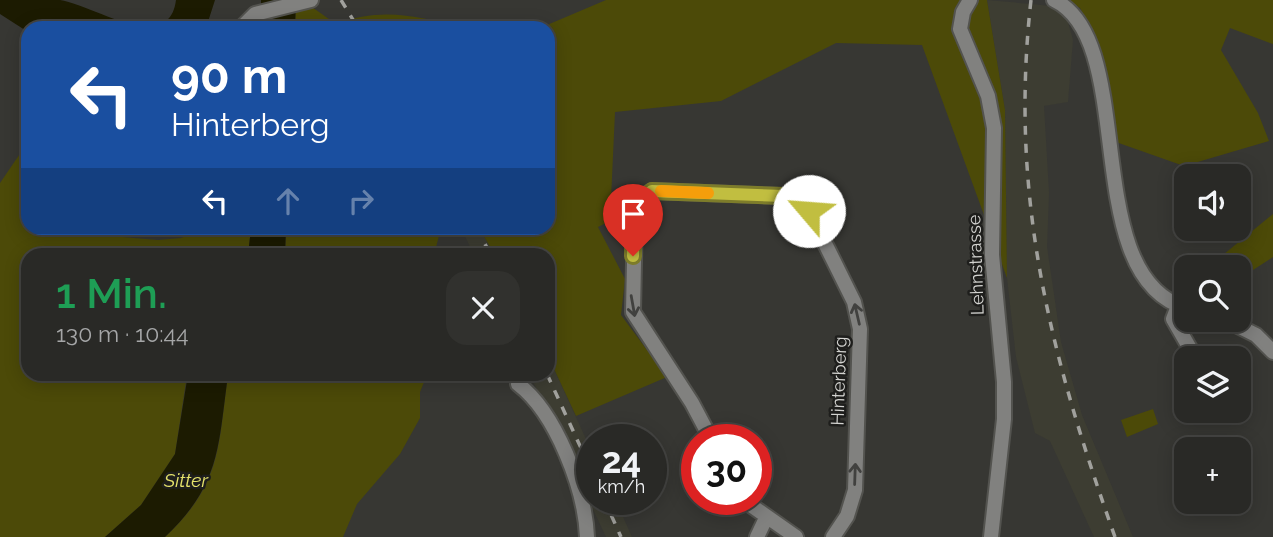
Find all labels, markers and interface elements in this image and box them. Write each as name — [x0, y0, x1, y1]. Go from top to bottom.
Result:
text: 90 m — [171, 47, 287, 104]
icon: left — [56, 49, 147, 140]
text: Hinterberg — [171, 106, 330, 143]
map controls — [1174, 164, 1251, 514]
button: sound — [1174, 164, 1251, 241]
position arrow — [772, 174, 846, 248]
icon: left — [196, 182, 234, 220]
icon: ahead — [269, 182, 307, 220]
icon: right — [342, 182, 380, 220]
pin — [603, 184, 663, 256]
icon: arrive — [614, 195, 652, 233]
street label: Lehnstrasse — [963, 214, 988, 316]
button: search — [1174, 255, 1251, 332]
text: 1 Min. — [56, 269, 167, 318]
button: close — [446, 271, 520, 345]
one-way arrow — [627, 294, 641, 317]
one-way arrow — [850, 303, 863, 326]
text: 130 m · 10:44 — [56, 320, 189, 347]
street label: Hinterberg — [826, 336, 851, 426]
button: layers — [1174, 346, 1251, 423]
speed limit sign: 30 — [681, 424, 772, 515]
button: + — [1174, 437, 1251, 514]
text: 24 — [602, 440, 641, 481]
one-way arrow — [849, 463, 862, 486]
water label: Sitter — [163, 469, 209, 491]
text: km/h — [598, 476, 645, 497]

